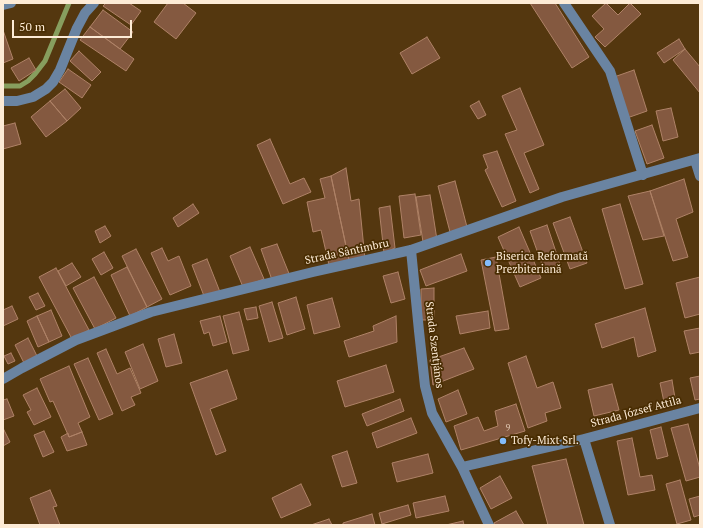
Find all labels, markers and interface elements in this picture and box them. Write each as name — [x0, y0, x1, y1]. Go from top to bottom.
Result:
scale bar — [14, 12, 134, 38]
text: 50 m — [19, 19, 45, 34]
street label: Strada Sântimbru — [304, 237, 390, 267]
place label: Biserica Reformată Prezbiteriană — [496, 250, 588, 276]
marker: Biserica Reformată Prezbiteriană — [483, 258, 493, 268]
street label: Strada Szentjános — [422, 301, 446, 389]
street label: Strada József Attila — [589, 394, 683, 430]
house number: 9 — [506, 423, 510, 433]
place label: Tofy-Mixt Srl. — [511, 434, 579, 448]
marker: Tofy-Mixt Srl. — [498, 436, 508, 446]

